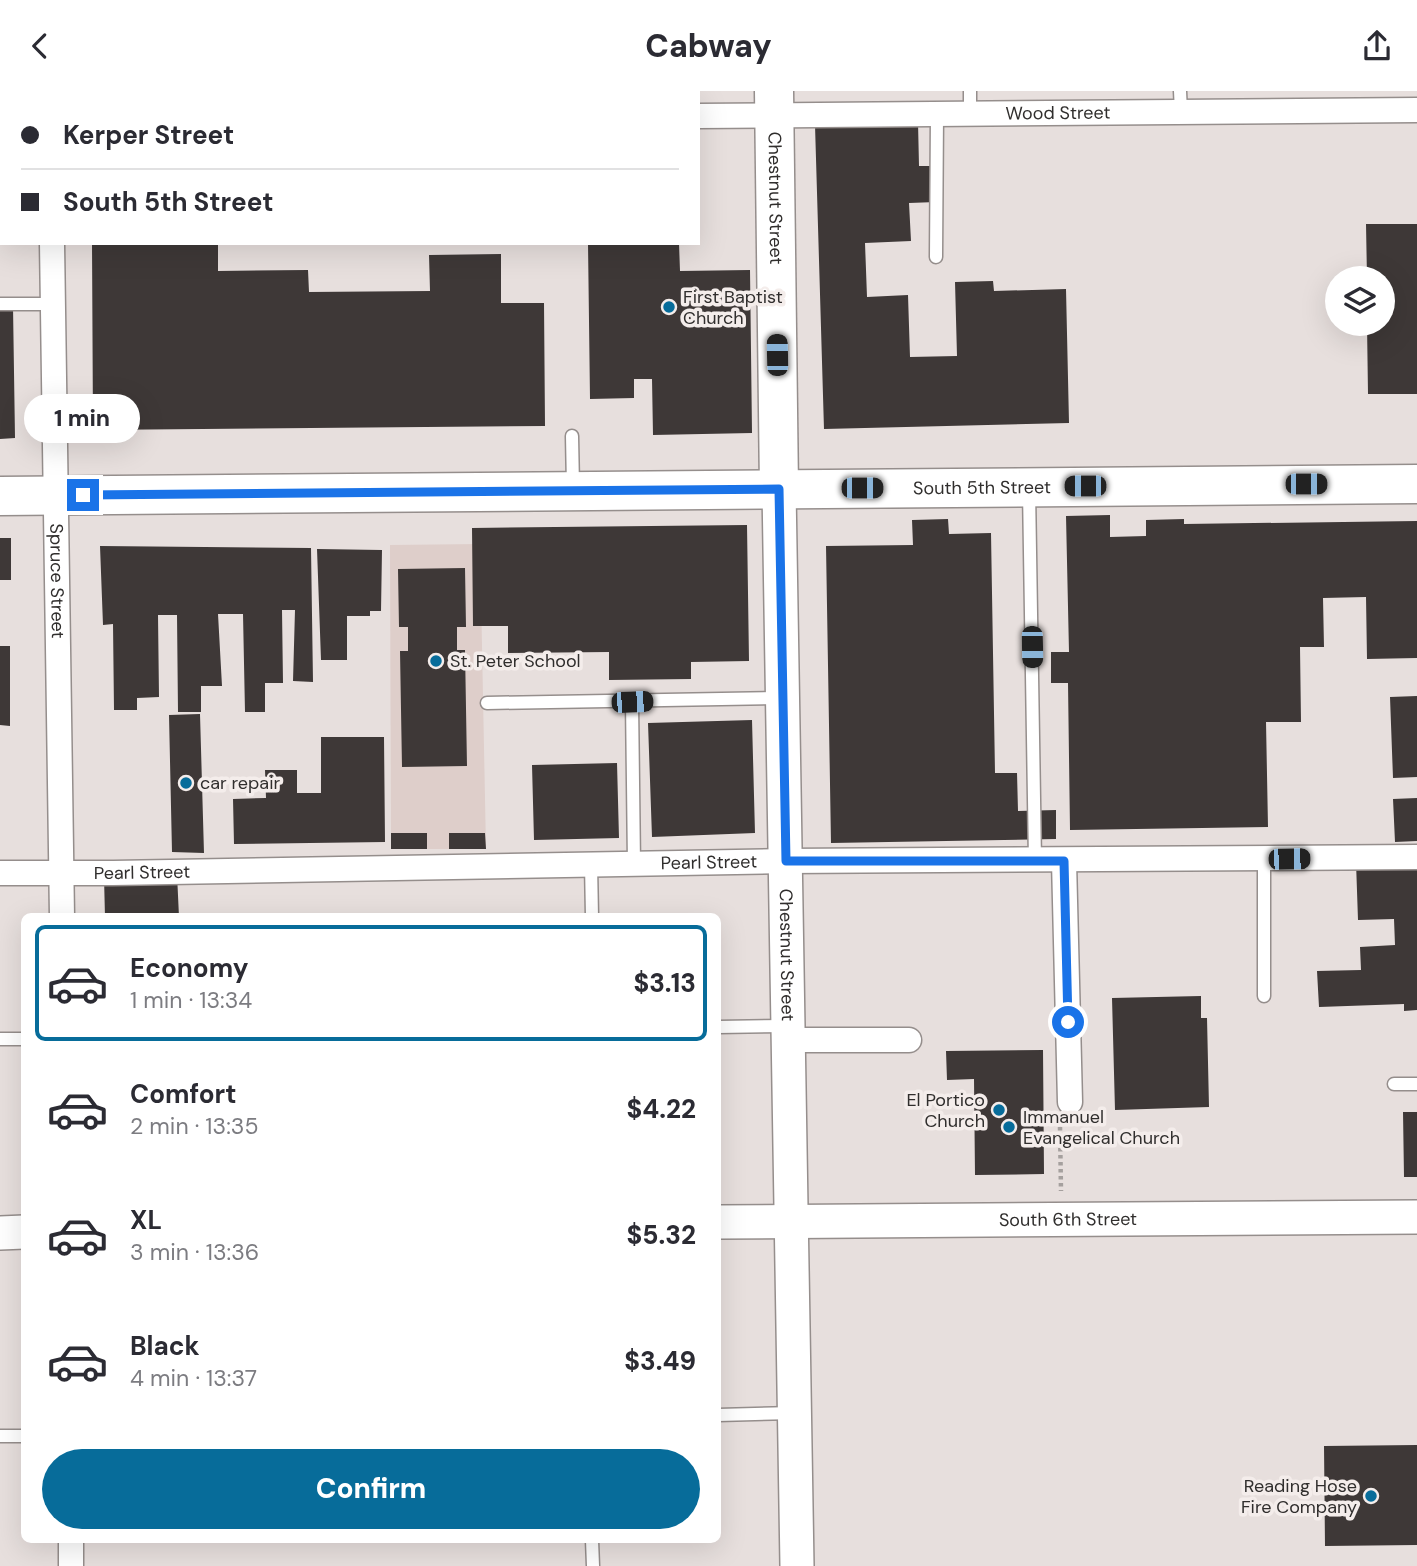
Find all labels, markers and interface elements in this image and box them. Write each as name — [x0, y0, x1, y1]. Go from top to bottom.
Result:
text: Cabway — [645, 25, 772, 67]
icon: back — [21, 27, 59, 65]
icon: share — [1358, 27, 1396, 65]
street label: Wood Street — [1005, 101, 1111, 125]
text: Kerper Street — [63, 118, 234, 152]
street label: Chestnut Street — [763, 131, 788, 265]
text: South 5th Street — [63, 185, 273, 219]
map controls — [1325, 266, 1395, 336]
button: layers — [1325, 266, 1395, 336]
place label: First Baptist Church — [683, 285, 783, 330]
marker: First Baptist Church — [661, 299, 677, 315]
car — [767, 334, 788, 376]
callout: 1 min — [25, 393, 141, 443]
text: 1 min — [54, 403, 110, 433]
car — [1286, 474, 1328, 495]
street label: South 5th Street — [913, 475, 1051, 500]
car — [1065, 476, 1107, 497]
car — [842, 478, 884, 499]
route end — [67, 479, 99, 511]
street label: Spruce Street — [44, 523, 70, 639]
car — [1022, 626, 1043, 668]
place label: St. Peter School — [450, 649, 581, 673]
marker: St. Peter School — [428, 653, 444, 669]
car — [611, 691, 654, 713]
place label: car repair — [200, 771, 280, 795]
marker: car repair — [178, 775, 194, 791]
car — [1268, 848, 1311, 870]
street label: Pearl Street — [660, 850, 757, 875]
street label: Pearl Street — [94, 860, 190, 885]
street label: Chestnut Street — [774, 888, 800, 1022]
text: Economy — [130, 951, 248, 985]
icon: car — [46, 952, 109, 1015]
text: $3.13 — [633, 966, 696, 1000]
text: 1 min · 13:34 — [130, 985, 252, 1015]
route start — [1052, 1006, 1084, 1038]
text: Comfort — [130, 1077, 236, 1111]
icon: car — [46, 1078, 109, 1141]
place label: El Portico Church — [906, 1088, 985, 1133]
text: $4.22 — [626, 1092, 696, 1126]
marker: El Portico Church — [991, 1102, 1007, 1118]
place label: Immanuel Evangelical Church — [1023, 1105, 1180, 1150]
text: 2 min · 13:35 — [130, 1111, 258, 1141]
marker: Immanuel Evangelical Church — [1001, 1119, 1017, 1135]
text: XL — [130, 1203, 162, 1237]
icon: car — [46, 1204, 109, 1267]
street label: South 6th Street — [999, 1207, 1137, 1232]
text: $5.32 — [627, 1218, 696, 1252]
text: 3 min · 13:36 — [130, 1237, 259, 1267]
text: Black — [130, 1329, 200, 1363]
icon: car — [46, 1330, 109, 1393]
text: $3.49 — [624, 1344, 696, 1378]
text: 4 min · 13:37 — [130, 1363, 257, 1393]
button: Confirm — [42, 1449, 700, 1529]
place label: Reading Hose Fire Company — [1241, 1474, 1357, 1519]
marker: Reading Hose Fire Company — [1363, 1488, 1379, 1504]

